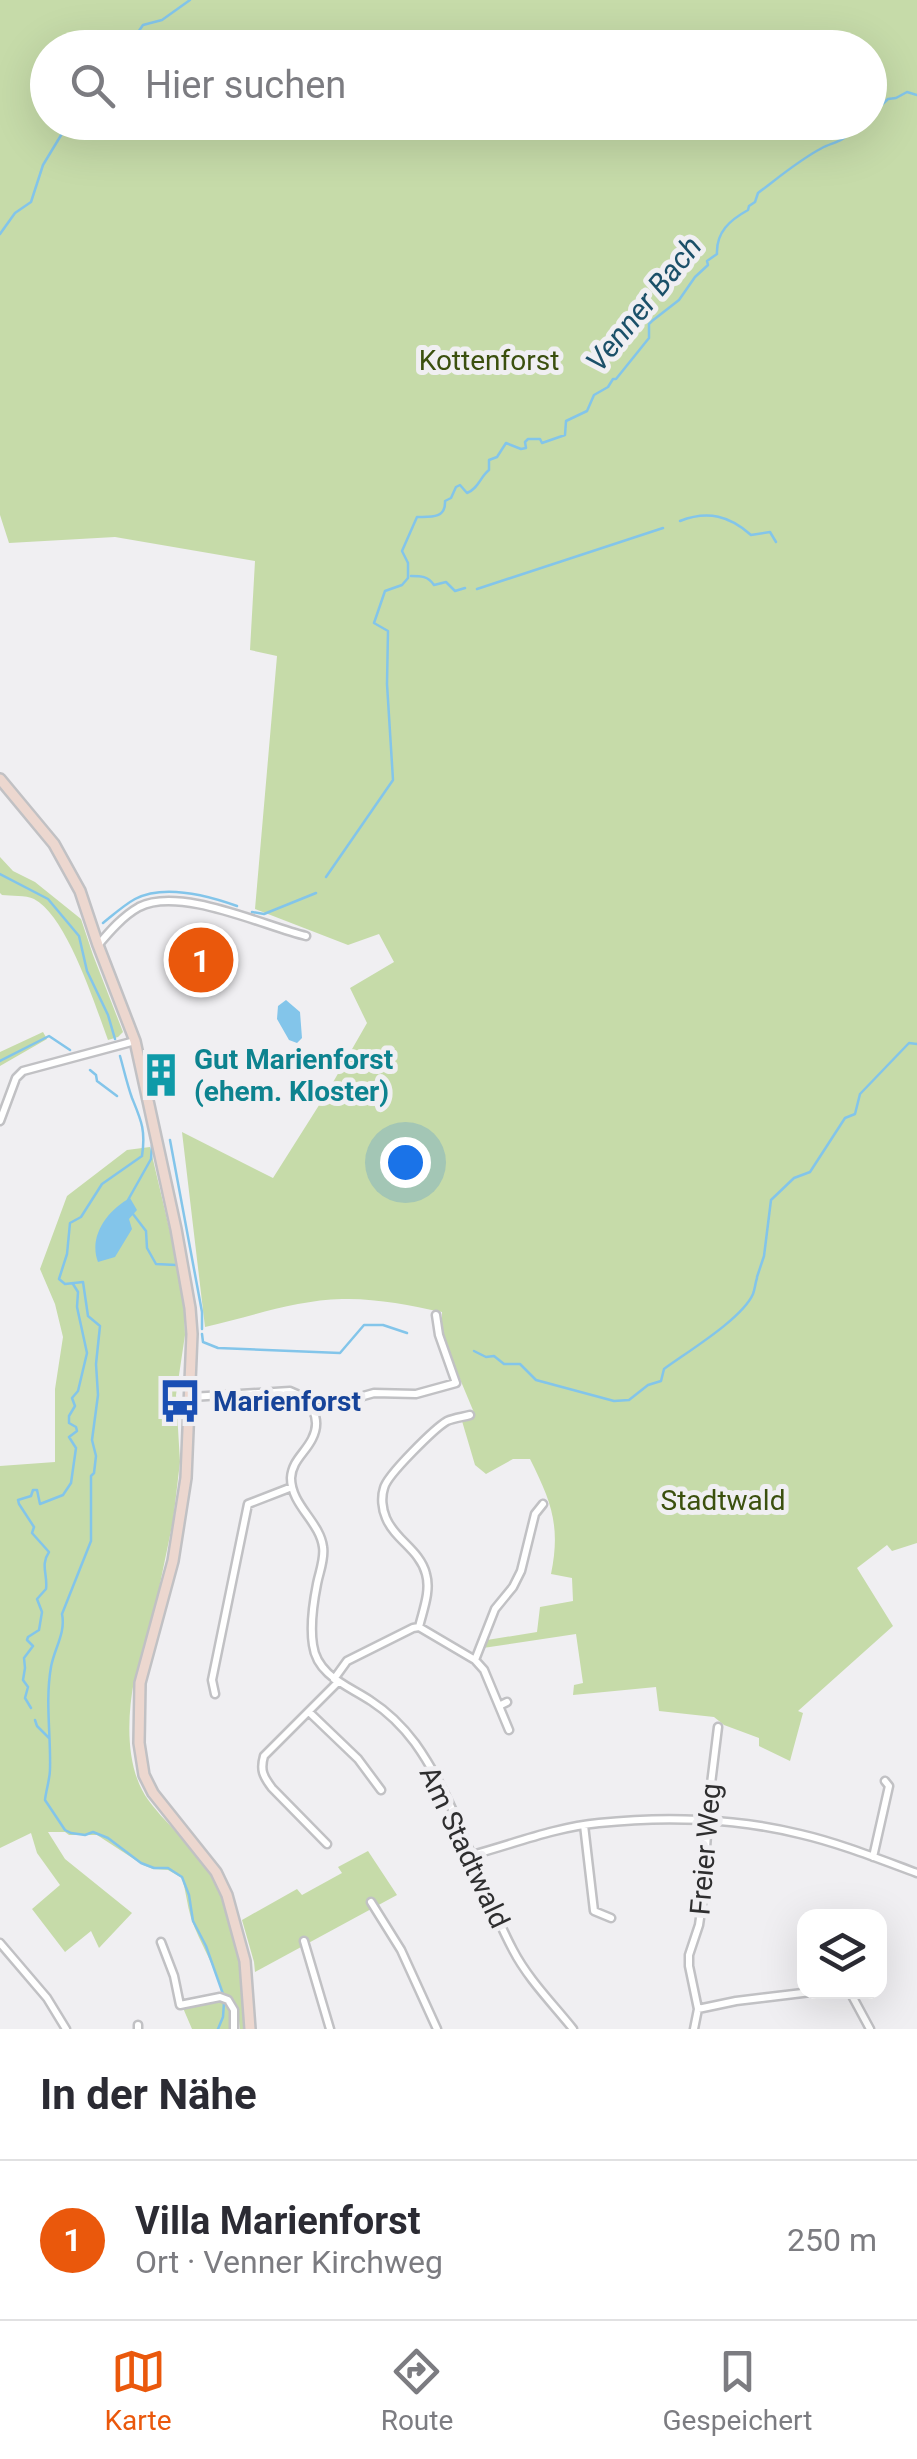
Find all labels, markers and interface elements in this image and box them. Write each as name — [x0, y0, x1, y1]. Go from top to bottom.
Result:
search box — [30, 30, 887, 140]
icon: search — [65, 58, 120, 113]
text: Hier suchen — [145, 63, 346, 107]
water label: Venner Bach — [579, 229, 709, 378]
park label: Kottenforst — [419, 344, 559, 377]
pin: 1 — [168, 922, 234, 998]
place label: Gut Marienforst (ehem. Kloster) — [194, 1043, 393, 1108]
building icon: Gut Marienforst (ehem. Kloster) — [137, 1051, 185, 1099]
your location — [380, 1137, 431, 1188]
bus stop icon: Marienforst — [156, 1377, 204, 1425]
place label: Marienforst — [213, 1385, 361, 1418]
park label: Stadtwald — [661, 1484, 785, 1517]
street label: Am Stadtwald — [413, 1761, 516, 1933]
street label: Freier Weg — [683, 1782, 728, 1916]
map controls — [797, 1909, 887, 1999]
button: layers — [797, 1909, 887, 1999]
text: In der Nähe — [40, 2070, 257, 2119]
text: Villa Marienforst — [135, 2199, 421, 2243]
text: 1 — [63, 2221, 82, 2259]
text: 250 m — [787, 2221, 877, 2259]
text: Ort · Venner Kirchweg — [135, 2243, 443, 2281]
tab: Karte — [105, 2344, 172, 2437]
tab: Route — [381, 2344, 453, 2437]
tab: Gespeichert — [662, 2344, 812, 2437]

